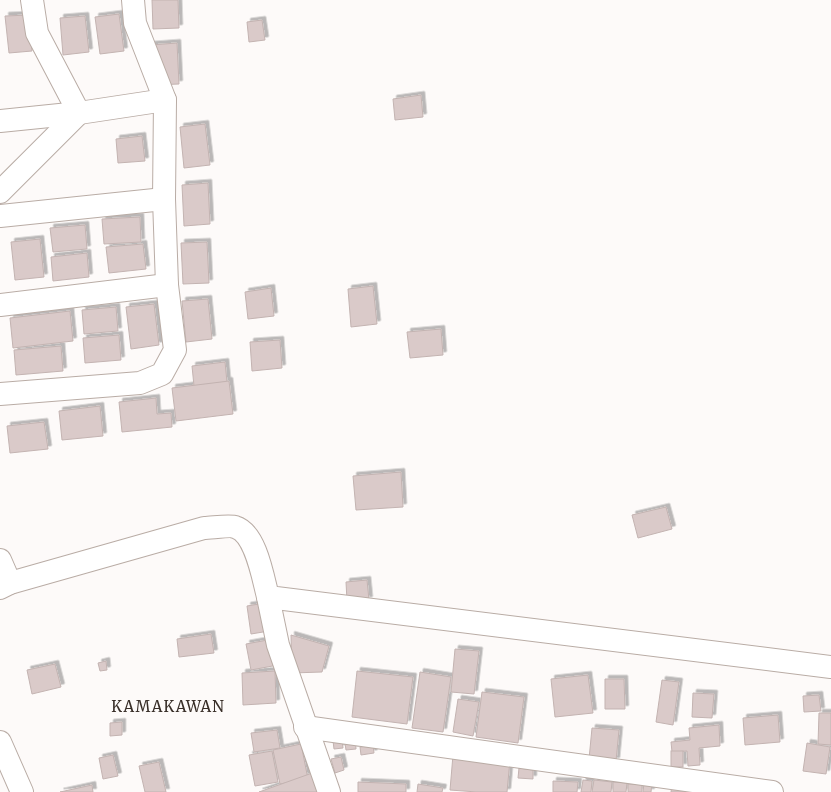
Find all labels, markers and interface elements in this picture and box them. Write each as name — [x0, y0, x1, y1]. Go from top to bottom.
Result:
district label: KAMAKAWAN — [111, 697, 225, 716]

